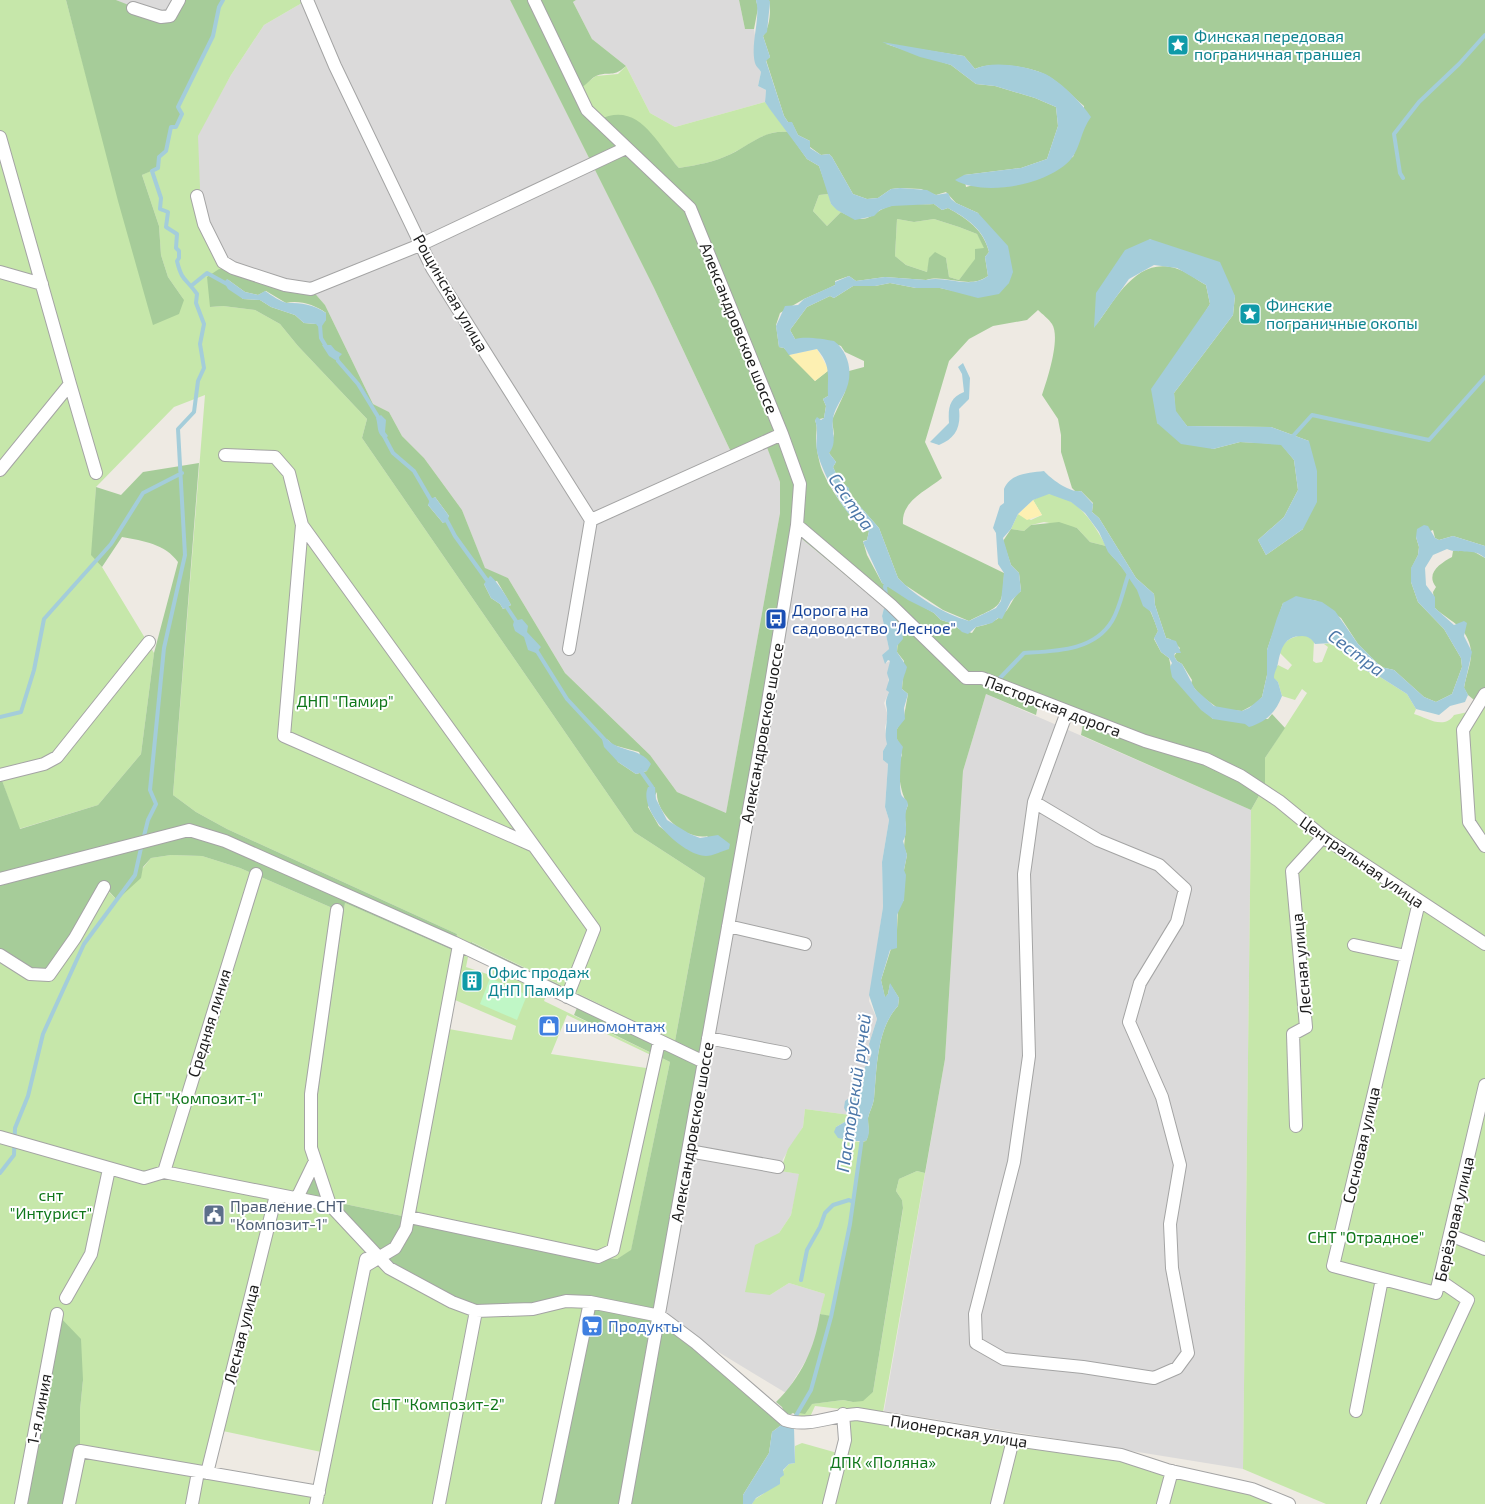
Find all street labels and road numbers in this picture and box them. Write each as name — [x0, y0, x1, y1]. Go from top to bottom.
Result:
street label: Рощинская улица — [409, 231, 493, 355]
street label: Александровское шоссе — [696, 240, 782, 416]
street label: Александровское шоссе — [736, 641, 787, 825]
street label: Пасторская дорога — [982, 671, 1124, 740]
street label: Центральная улица — [1296, 812, 1428, 912]
street label: Лесная улица — [1287, 912, 1315, 1016]
street label: Средняя линия — [183, 966, 234, 1079]
street label: Александровское шоссе — [666, 1040, 717, 1224]
street label: Сосновая улица — [1338, 1085, 1384, 1205]
street label: Берёзовая улица — [1430, 1154, 1478, 1284]
street label: Лесная улица — [219, 1282, 263, 1386]
street label: 1-я линия — [22, 1372, 55, 1446]
street label: Пионерская улица — [889, 1410, 1029, 1452]

